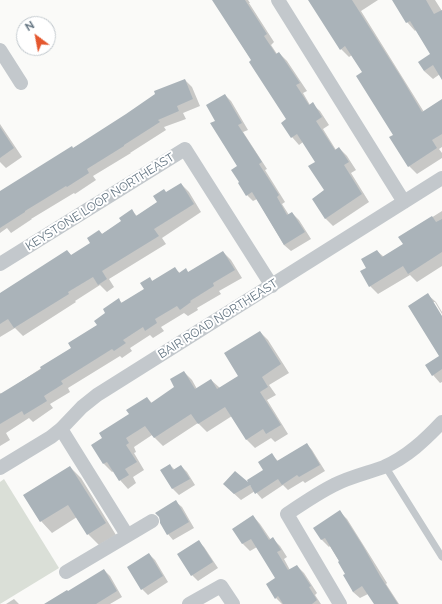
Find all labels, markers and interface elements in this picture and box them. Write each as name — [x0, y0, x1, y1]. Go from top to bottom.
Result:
north arrow — [16, 16, 56, 56]
text: N — [23, 19, 37, 34]
street label: KEYSTONE LOOP NORTHEAST — [23, 150, 177, 254]
street label: BAIR ROAD NORTHEAST — [156, 276, 280, 362]

